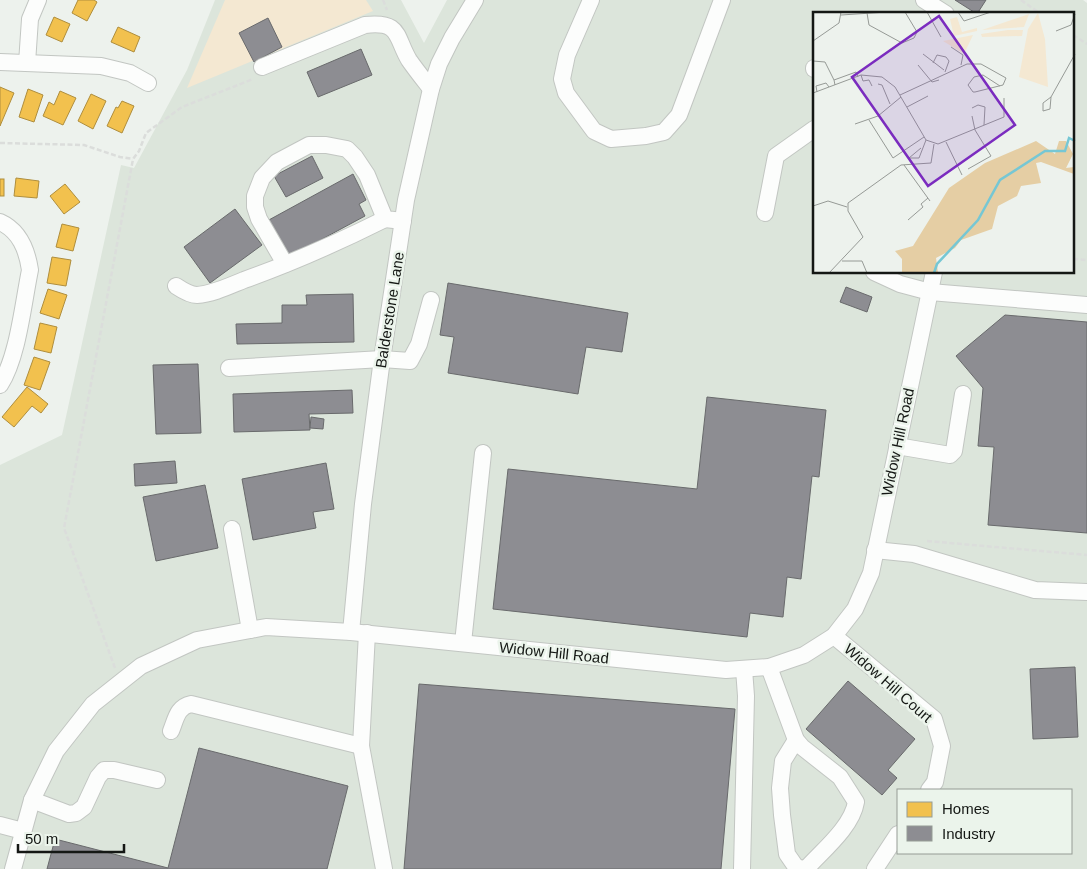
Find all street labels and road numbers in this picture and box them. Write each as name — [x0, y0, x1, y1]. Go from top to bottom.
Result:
street label: Balderstone Lane — [372, 251, 407, 369]
street label: Widow Hill Road — [878, 386, 917, 497]
street label: Widow Hill Road — [498, 638, 610, 667]
street label: Widow Hill Court — [841, 640, 936, 726]

